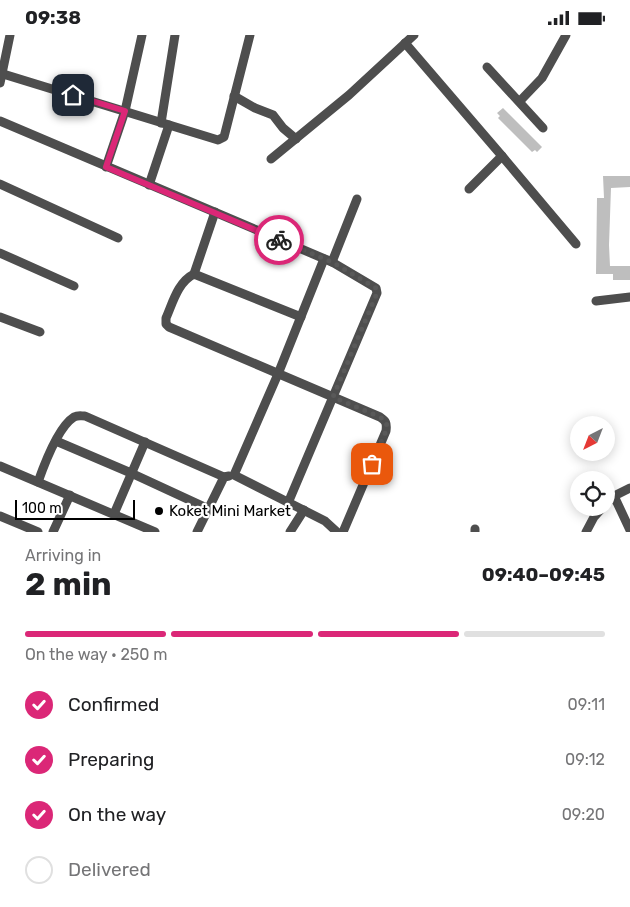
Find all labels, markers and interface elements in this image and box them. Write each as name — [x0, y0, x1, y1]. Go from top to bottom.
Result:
text: 09:38 — [25, 6, 81, 29]
pin — [52, 74, 94, 116]
icon: home — [59, 81, 87, 109]
courier — [254, 215, 304, 265]
icon: bike — [265, 226, 293, 254]
north arrow — [570, 416, 615, 461]
map controls — [570, 416, 615, 516]
pin — [351, 443, 393, 485]
icon: bag — [358, 450, 386, 478]
button: locate — [570, 471, 615, 516]
scale bar — [15, 497, 135, 520]
text: 100 m — [22, 500, 62, 517]
place label: Koket Mini Market — [169, 502, 291, 520]
marker: Koket Mini Market — [153, 505, 165, 517]
text: Arriving in — [25, 546, 101, 565]
text: 09:40–09:45 — [482, 563, 605, 586]
text: 2 min — [25, 565, 112, 603]
text: On the way · 250 m — [25, 645, 168, 664]
icon: check — [25, 691, 53, 719]
text: Confirmed — [68, 693, 159, 716]
text: 09:11 — [568, 695, 605, 714]
icon: check — [25, 746, 53, 774]
text: Preparing — [68, 748, 154, 771]
text: 09:12 — [565, 750, 605, 769]
icon: check — [25, 801, 53, 829]
text: On the way — [68, 803, 166, 826]
text: 09:20 — [562, 805, 605, 824]
text: Delivered — [68, 858, 151, 881]

